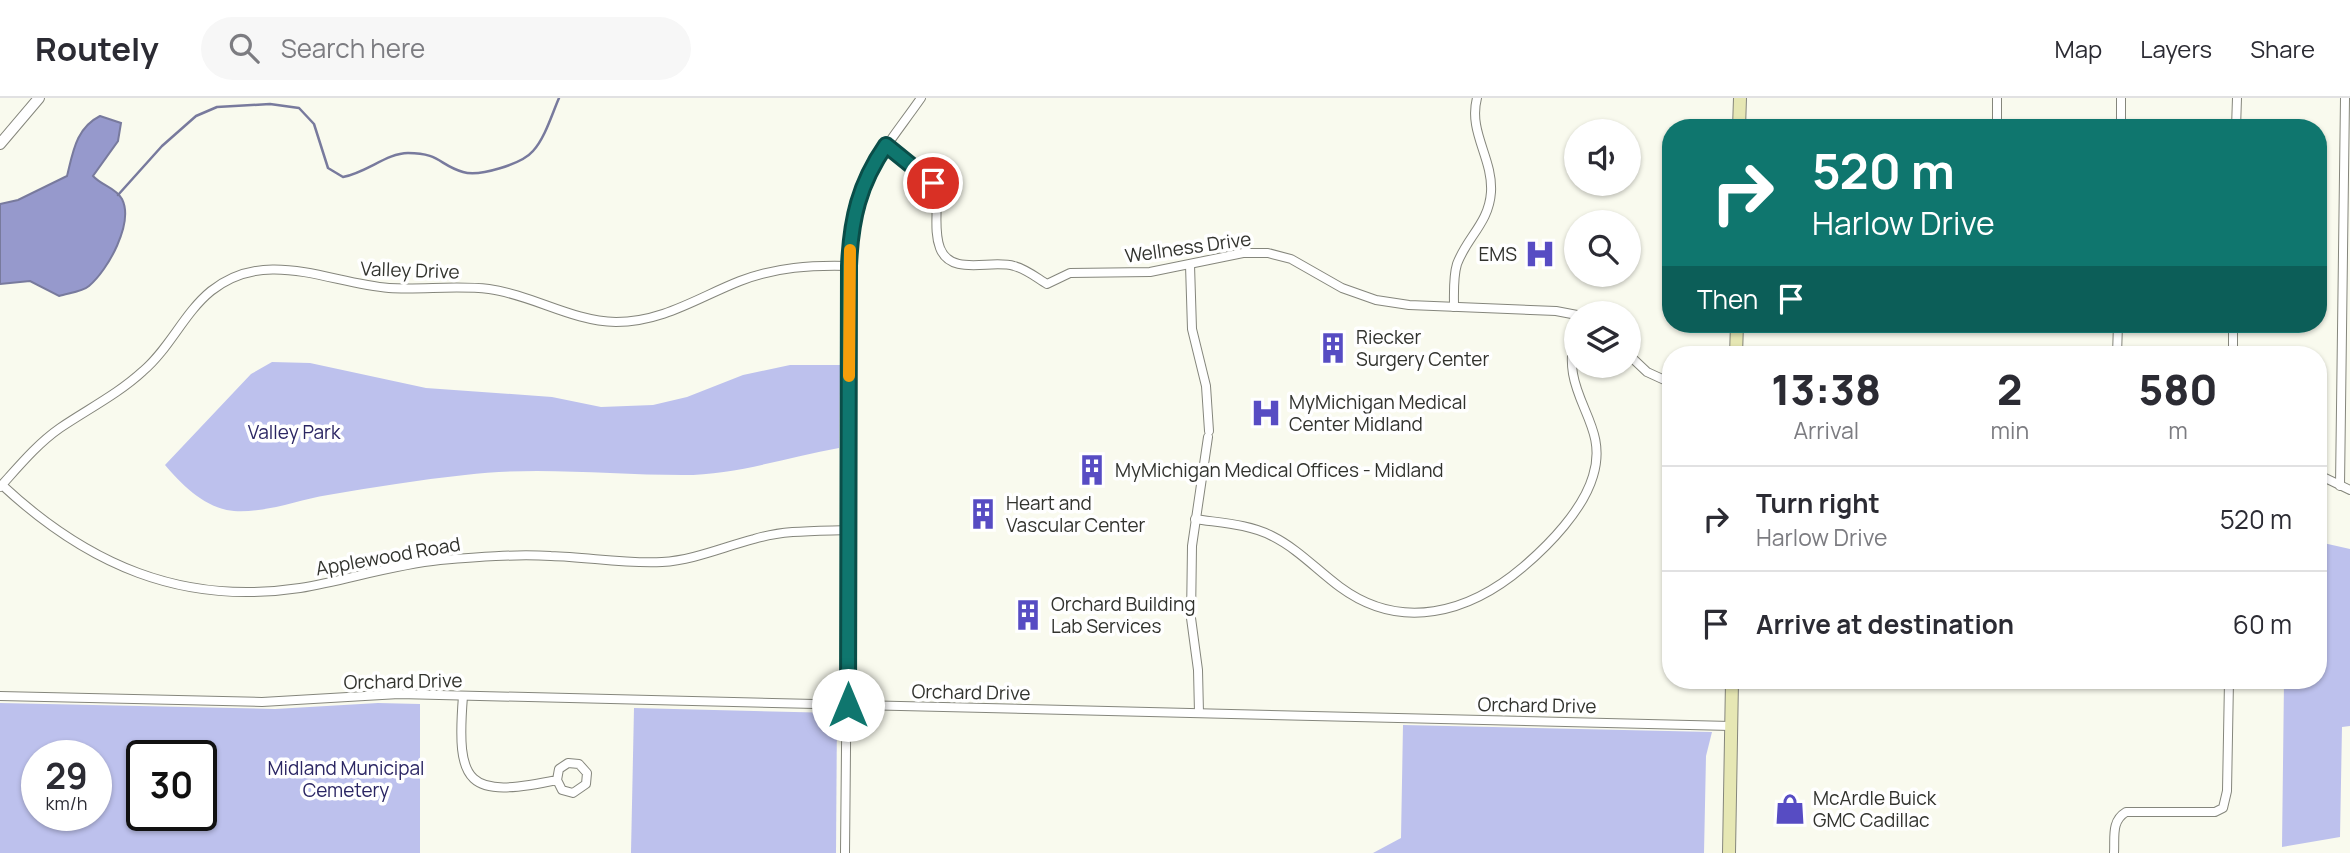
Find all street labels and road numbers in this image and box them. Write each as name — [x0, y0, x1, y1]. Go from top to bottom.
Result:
street label: Wellness Drive — [1123, 225, 1253, 269]
street label: Valley Drive — [360, 255, 460, 285]
street label: Applewood Road — [314, 530, 462, 582]
street label: Orchard Drive — [343, 667, 463, 695]
street label: Orchard Drive — [911, 678, 1031, 706]
street label: Orchard Drive — [1477, 691, 1597, 719]

